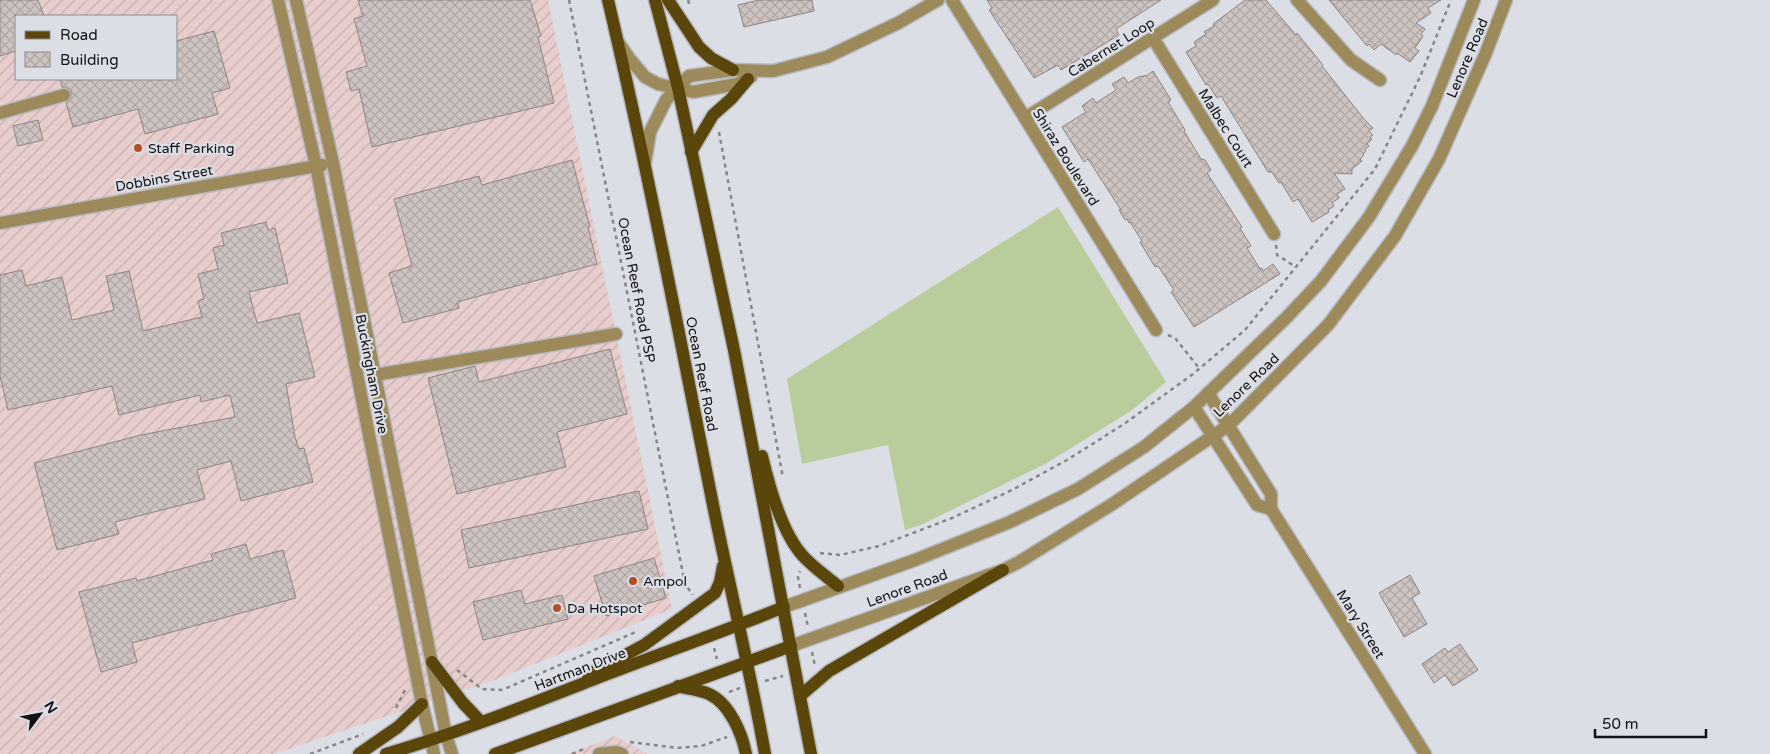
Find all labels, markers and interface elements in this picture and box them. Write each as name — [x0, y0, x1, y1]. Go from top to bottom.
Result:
street label: Cabernet Loop — [1065, 14, 1158, 81]
legend — [15, 15, 178, 80]
street label: Lenore Road — [1443, 16, 1492, 101]
text: Road — [60, 26, 98, 44]
text: Building — [60, 51, 119, 69]
street label: Malbec Court — [1195, 86, 1257, 171]
street label: Shiraz Boulevard — [1029, 105, 1102, 209]
place label: Staff Parking — [148, 140, 235, 157]
marker: Staff Parking — [132, 142, 144, 154]
street label: Dobbins Street — [114, 161, 215, 195]
street label: Ocean Reef Road PSP — [614, 216, 659, 364]
street label: Buckingham Drive — [352, 313, 391, 435]
street label: Ocean Reef Road — [682, 315, 721, 433]
street label: Lenore Road — [1210, 350, 1283, 421]
street label: Lenore Road — [864, 566, 950, 611]
place label: Ampol — [643, 573, 687, 590]
marker: Ampol — [627, 575, 639, 587]
street label: Mary Street — [1333, 587, 1389, 662]
place label: Da Hotspot — [567, 600, 643, 617]
marker: Da Hotspot — [551, 602, 563, 614]
street label: Hartman Drive — [532, 644, 628, 695]
north arrow — [15, 689, 65, 739]
text: N — [40, 698, 61, 717]
scale bar — [1595, 706, 1706, 738]
text: 50 m — [1602, 715, 1639, 733]

